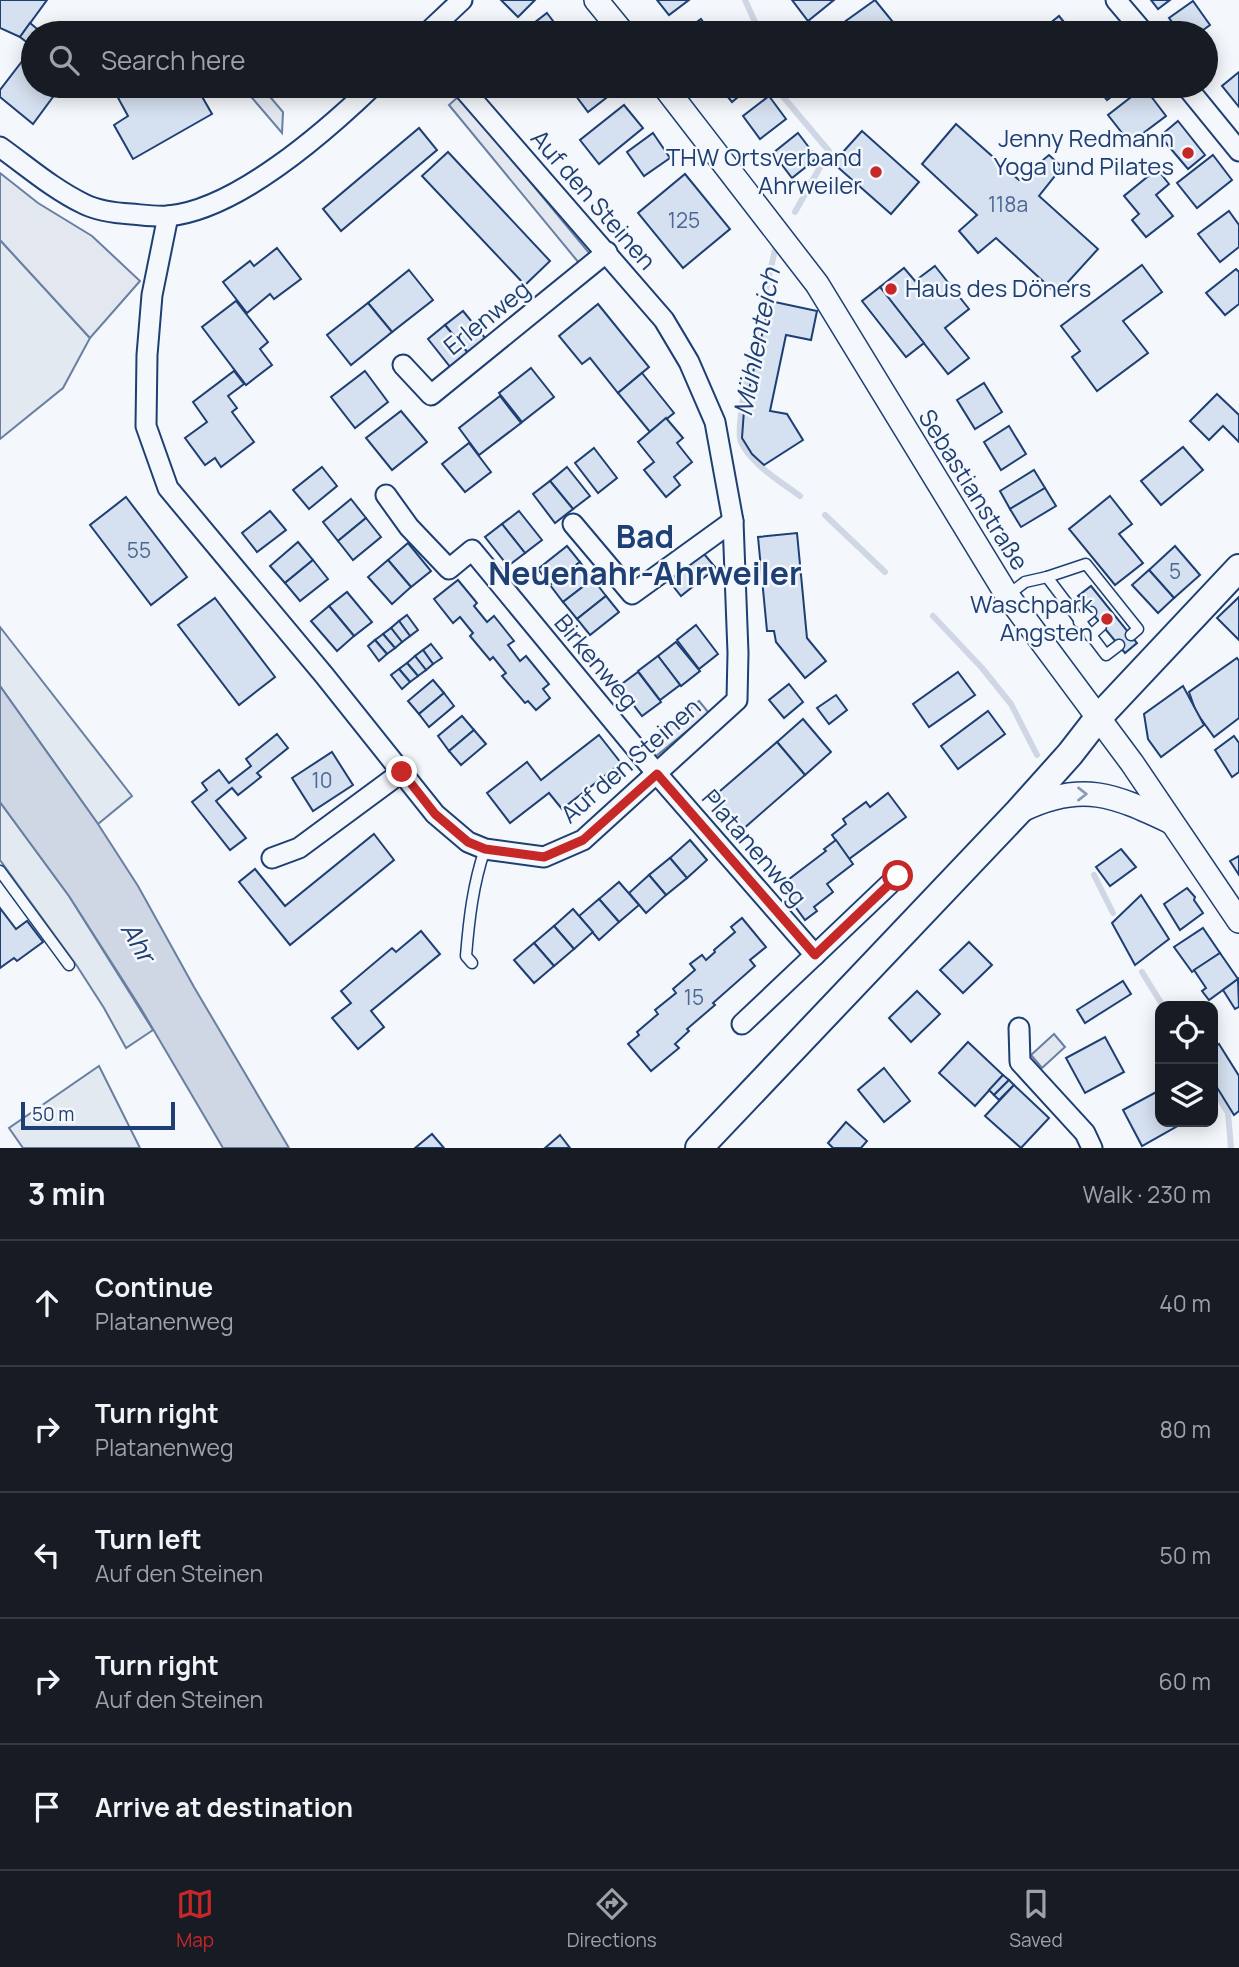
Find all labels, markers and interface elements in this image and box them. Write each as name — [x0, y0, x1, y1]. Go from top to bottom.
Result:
search box — [21, 21, 1218, 98]
icon: search — [45, 41, 83, 79]
text: Search here — [101, 42, 246, 78]
place label: Jenny Redmann Yoga und Pilates — [994, 121, 1174, 182]
street label: Auf den Steinen — [524, 122, 664, 276]
place label: THW Ortsverband Ahrweiler — [666, 140, 862, 201]
marker: Jenny Redmann Yoga und Pilates — [1180, 145, 1196, 161]
marker: THW Ortsverband Ahrweiler — [868, 164, 884, 180]
house number: 118a — [988, 190, 1028, 218]
house number: 125 — [668, 206, 700, 234]
water label: Mühlenteich — [724, 263, 788, 419]
place label: Haus des Döners — [905, 271, 1091, 304]
street label: Erlenweg — [436, 272, 536, 362]
marker: Haus des Döners — [883, 281, 899, 297]
street label: Sebastianstraße — [912, 402, 1037, 576]
district label: Bad Neuenahr-Ahrweiler — [488, 514, 802, 595]
house number: 55 — [127, 536, 151, 564]
house number: 5 — [1169, 557, 1181, 585]
place label: Waschpark Angsten — [970, 587, 1094, 648]
street label: Birkenweg — [548, 606, 647, 716]
marker: Waschpark Angsten — [1099, 611, 1115, 627]
street label: Auf den Steinen — [553, 690, 707, 830]
route end — [386, 756, 417, 787]
house number: 10 — [312, 766, 333, 794]
street label: Platanenweg — [695, 782, 815, 912]
one-way arrow — [1077, 786, 1088, 802]
route start — [882, 860, 913, 891]
water label: Ahr — [113, 915, 167, 972]
house number: 15 — [684, 983, 704, 1011]
map controls — [1155, 1001, 1218, 1127]
button: locate — [1155, 1001, 1218, 1064]
button: layers — [1155, 1064, 1218, 1127]
scale bar — [21, 1099, 175, 1131]
text: 50 m — [32, 1101, 74, 1127]
text: 3 min — [28, 1173, 106, 1214]
text: Walk · 230 m — [1083, 1178, 1211, 1210]
text: Continue — [95, 1269, 213, 1305]
icon: ahead — [28, 1284, 66, 1322]
text: 40 m — [1159, 1287, 1211, 1319]
text: Platanenweg — [95, 1305, 234, 1337]
text: Turn right — [95, 1395, 219, 1431]
icon: right — [28, 1410, 66, 1448]
text: 80 m — [1160, 1413, 1211, 1445]
text: Platanenweg — [95, 1431, 234, 1463]
text: Turn left — [95, 1521, 202, 1557]
icon: left — [28, 1536, 66, 1574]
text: 50 m — [1160, 1539, 1211, 1571]
text: Auf den Steinen — [95, 1557, 263, 1589]
text: Turn right — [95, 1647, 219, 1683]
icon: right — [28, 1662, 66, 1700]
text: 60 m — [1159, 1665, 1211, 1697]
text: Auf den Steinen — [95, 1683, 263, 1715]
icon: arrive — [28, 1788, 66, 1826]
text: Arrive at destination — [95, 1789, 353, 1825]
tab: Map — [176, 1885, 214, 1953]
tab: Directions — [567, 1885, 657, 1953]
tab: Saved — [1009, 1885, 1063, 1953]

